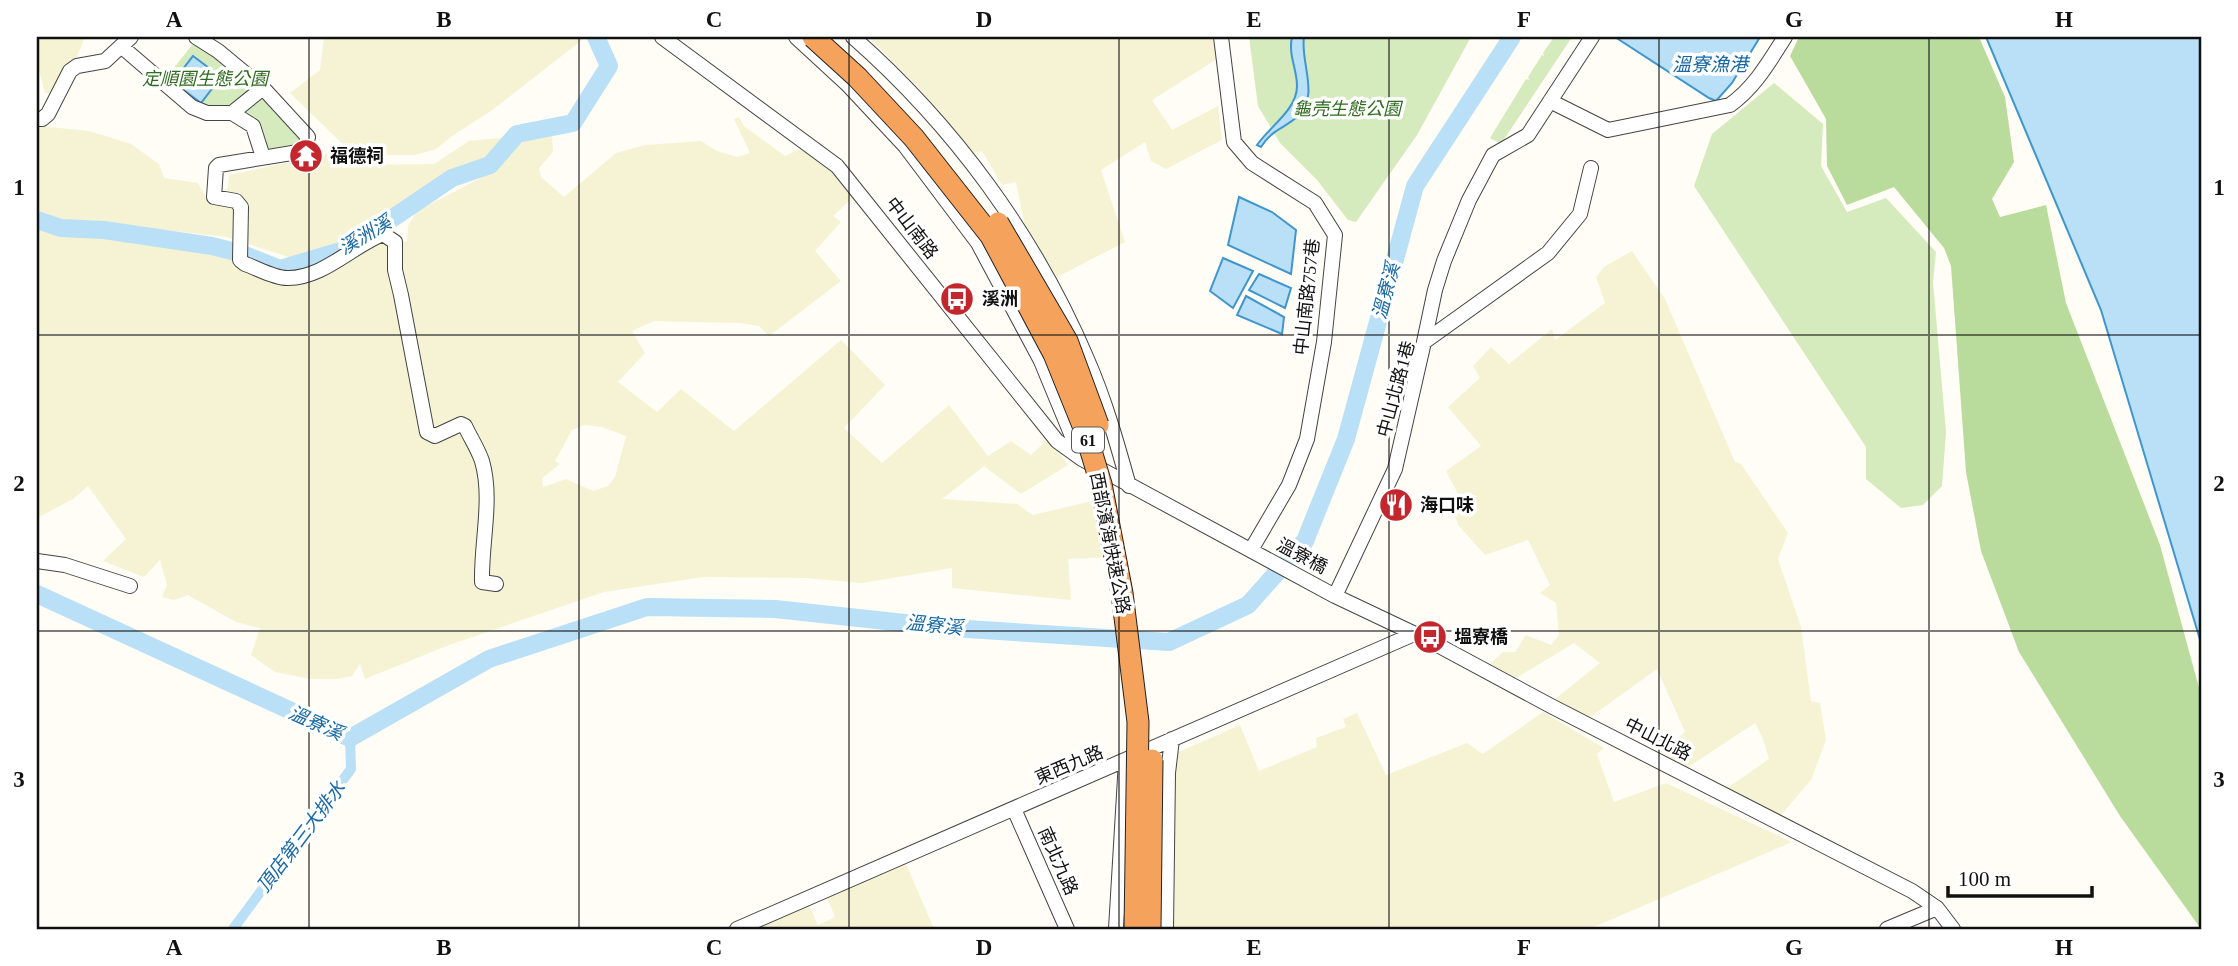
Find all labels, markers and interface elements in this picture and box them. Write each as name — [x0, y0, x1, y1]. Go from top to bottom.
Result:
text: A — [166, 7, 183, 32]
text: B — [436, 7, 452, 32]
text: C — [706, 7, 722, 32]
text: D — [976, 7, 992, 32]
text: E — [1246, 7, 1262, 32]
text: F — [1517, 7, 1531, 32]
text: G — [1785, 7, 1803, 32]
text: H — [2055, 7, 2073, 32]
water label: 溫寮漁港 — [1672, 54, 1751, 75]
park label: 定順園生態公園 — [142, 69, 271, 89]
park label: 龜壳生態公園 — [1293, 99, 1404, 119]
temple icon: 福德祠 — [287, 137, 325, 175]
place label: 福德祠 — [330, 146, 384, 166]
text: 1 — [13, 175, 25, 200]
text: 1 — [2213, 175, 2225, 200]
street label: 中山南路 — [882, 193, 942, 263]
water label: 溪洲溪 — [335, 210, 397, 259]
street label: 中山南路757巷 — [1291, 238, 1323, 356]
water label: 溫寮溪 — [1368, 258, 1404, 321]
bus stop icon: 溪洲 — [938, 280, 976, 318]
place label: 溪洲 — [982, 289, 1018, 309]
street label: 中山北路1巷 — [1374, 339, 1418, 439]
road number: 61 — [1072, 428, 1104, 452]
street label: 西部濱海快速公路 — [1086, 470, 1134, 616]
text: 2 — [13, 471, 25, 496]
text: 2 — [2213, 471, 2225, 496]
restaurant icon: 海口味 — [1377, 486, 1415, 524]
place label: 海口味 — [1420, 495, 1474, 515]
street label: 溫寮橋 — [1273, 534, 1331, 578]
water label: 溫寮溪 — [905, 612, 966, 639]
bus stop icon: 塭寮橋 — [1411, 618, 1449, 656]
place label: 塭寮橋 — [1454, 627, 1508, 647]
water label: 溫寮溪 — [286, 702, 349, 745]
street label: 中山北路 — [1621, 714, 1695, 764]
street label: 東西九路 — [1032, 742, 1106, 788]
text: 3 — [13, 767, 25, 792]
text: 3 — [2213, 767, 2225, 792]
water label: 頂店第三大排水 — [253, 777, 350, 896]
street label: 南北九路 — [1034, 824, 1082, 898]
scale bar — [1948, 854, 2091, 898]
text: 100 m — [1958, 867, 2011, 891]
text: A — [166, 935, 183, 960]
text: B — [436, 935, 452, 960]
text: C — [706, 935, 722, 960]
text: D — [976, 935, 992, 960]
text: E — [1246, 935, 1262, 960]
text: F — [1517, 935, 1531, 960]
text: G — [1785, 935, 1803, 960]
text: H — [2055, 935, 2073, 960]

